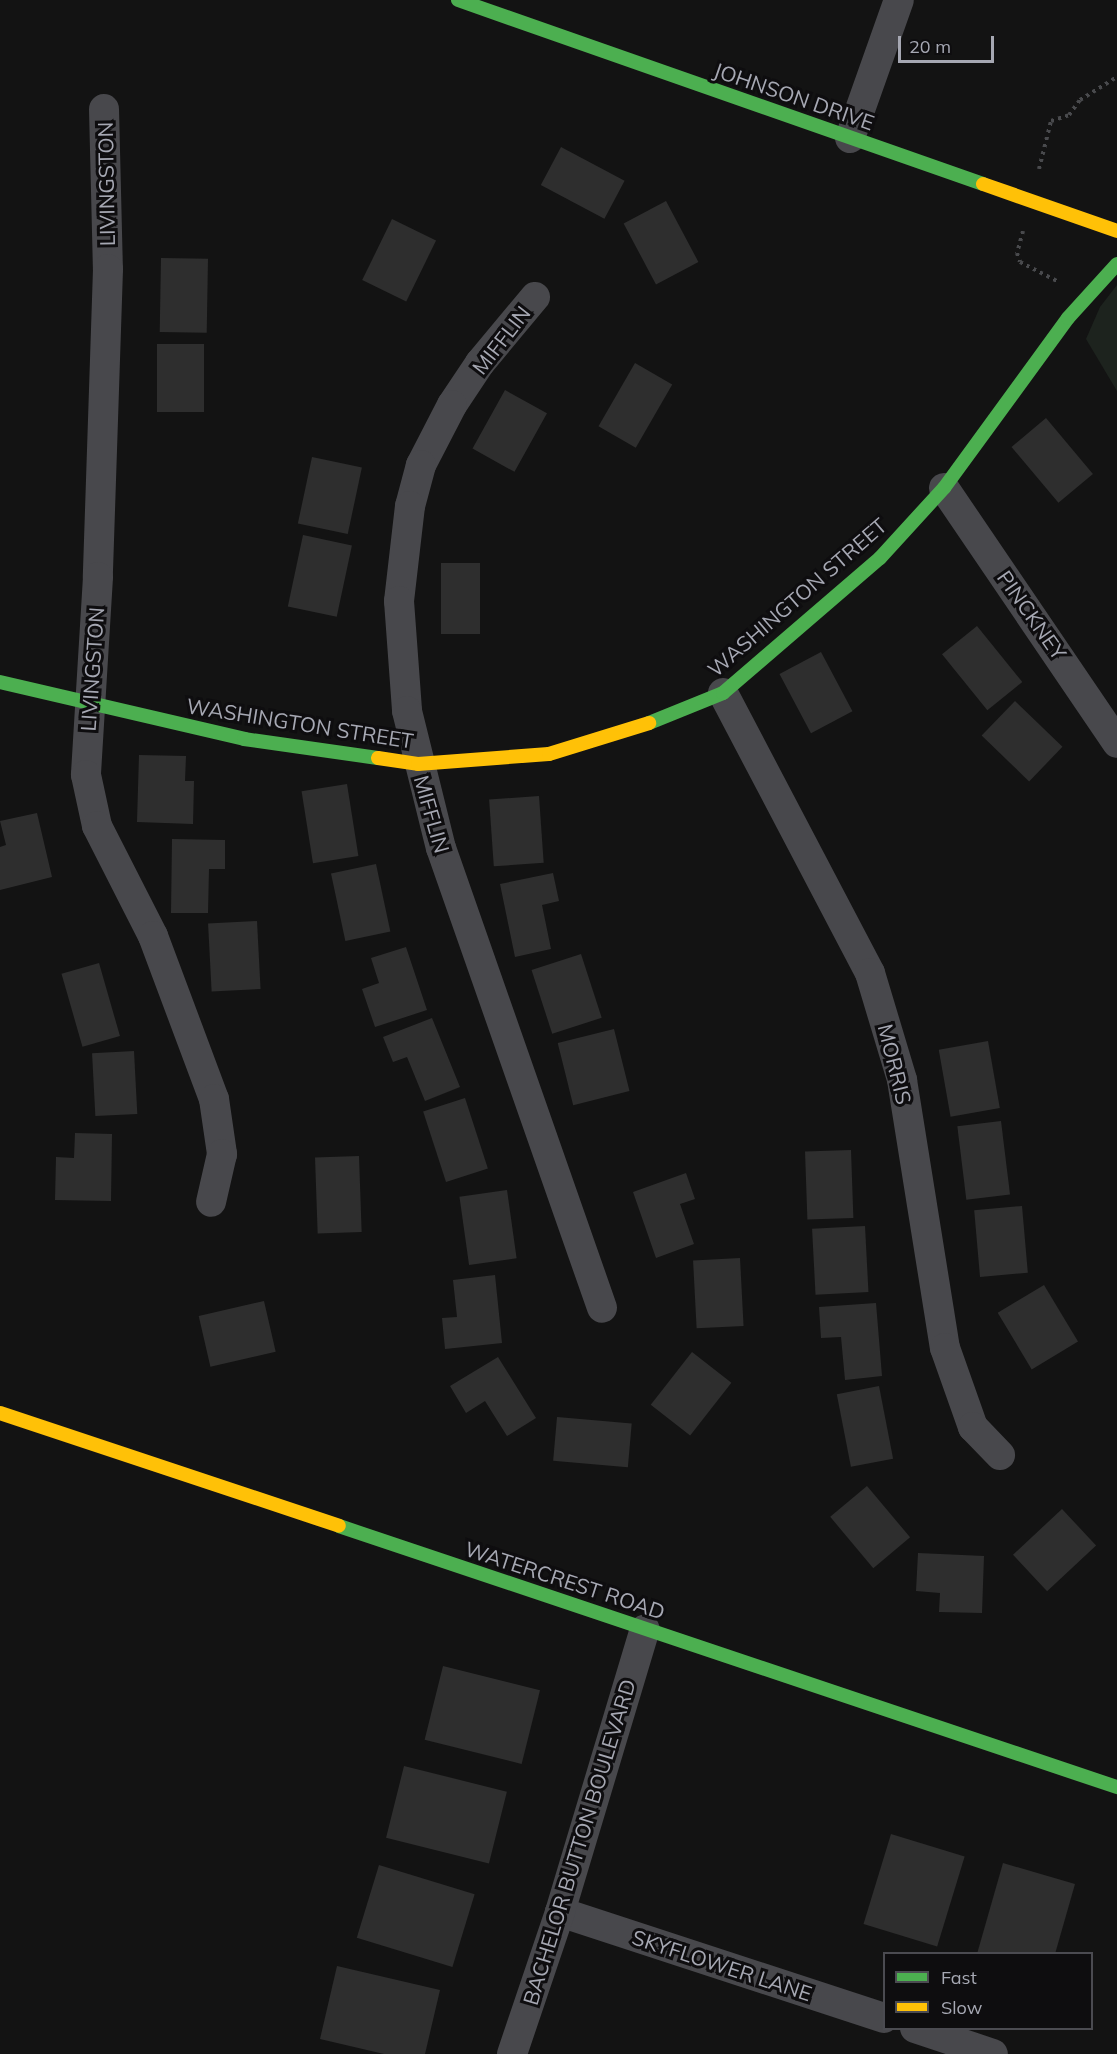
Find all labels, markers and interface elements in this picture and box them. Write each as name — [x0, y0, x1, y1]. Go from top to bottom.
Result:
scale bar — [901, 24, 997, 62]
text: 20 m — [909, 35, 951, 58]
street label: JOHNSON DRIVE — [710, 57, 878, 135]
street label: LIVINGSTON — [92, 122, 120, 246]
street label: MIFFLIN — [467, 301, 535, 379]
street label: WASHINGTON STREET — [702, 512, 892, 682]
street label: PINCKNEY — [992, 566, 1072, 664]
street label: LIVINGSTON — [75, 606, 109, 732]
street label: WASHINGTON STREET — [185, 693, 415, 753]
street label: MIFFLIN — [409, 772, 455, 856]
street label: MORRIS — [873, 1021, 917, 1107]
street label: WATERCREST ROAD — [462, 1536, 668, 1624]
street label: BACHELOR BUTTON BOULEVARD — [517, 1676, 641, 2008]
street label: SKYFLOWER LANE — [629, 1924, 815, 2006]
legend — [883, 1952, 1093, 2030]
text: Fast — [941, 1966, 977, 1989]
text: Slow — [941, 1996, 982, 2019]

